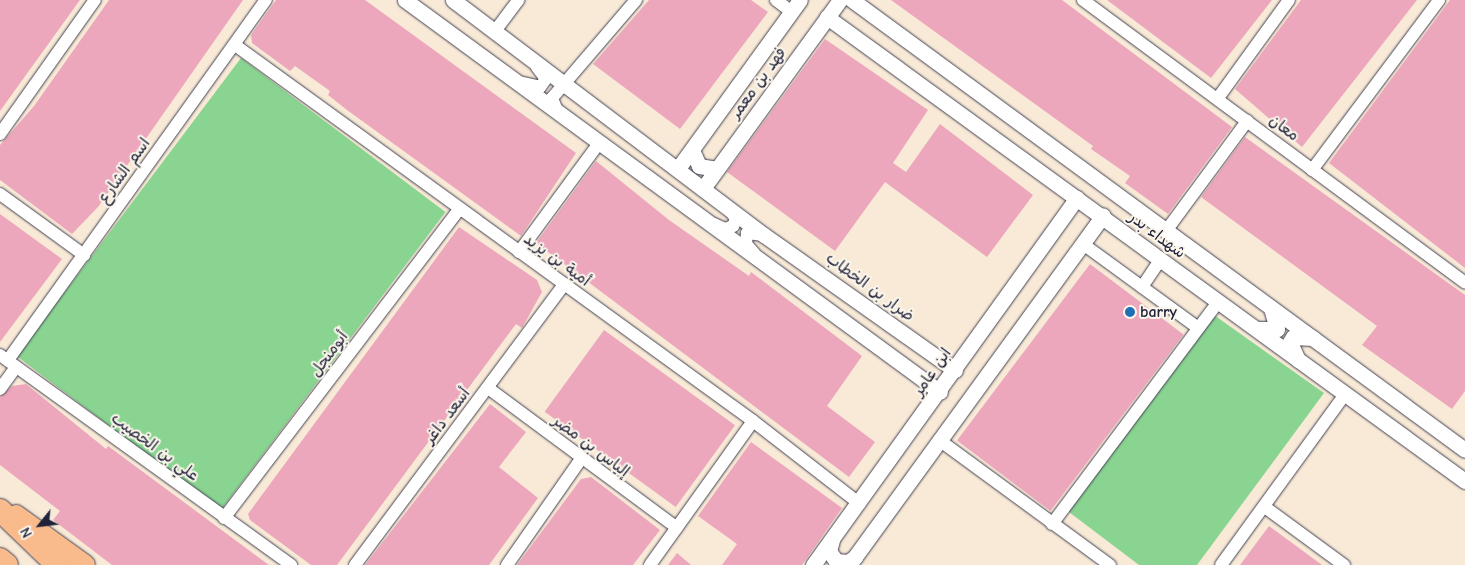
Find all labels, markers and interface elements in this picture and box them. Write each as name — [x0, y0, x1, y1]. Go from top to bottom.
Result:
street label: فهد بن معمر — [726, 43, 790, 123]
street label: معان — [1265, 111, 1303, 145]
street label: اسم الشارع — [94, 134, 154, 208]
street label: شهداء بدر — [1125, 207, 1189, 263]
street label: أمية بن يزيد — [520, 229, 594, 291]
street label: ضرار بن الخطاب — [822, 249, 918, 325]
place label: barry — [1140, 302, 1177, 322]
marker: barry — [1124, 306, 1136, 318]
street label: أبومنجل — [306, 327, 352, 381]
street label: ابن عامر — [909, 344, 955, 400]
street label: أسعد داغر — [420, 384, 474, 448]
street label: علي بن الخصيب — [107, 409, 203, 485]
street label: إلياس بن مضر — [549, 411, 633, 481]
north arrow — [15, 500, 65, 550]
text: N — [17, 524, 36, 541]

